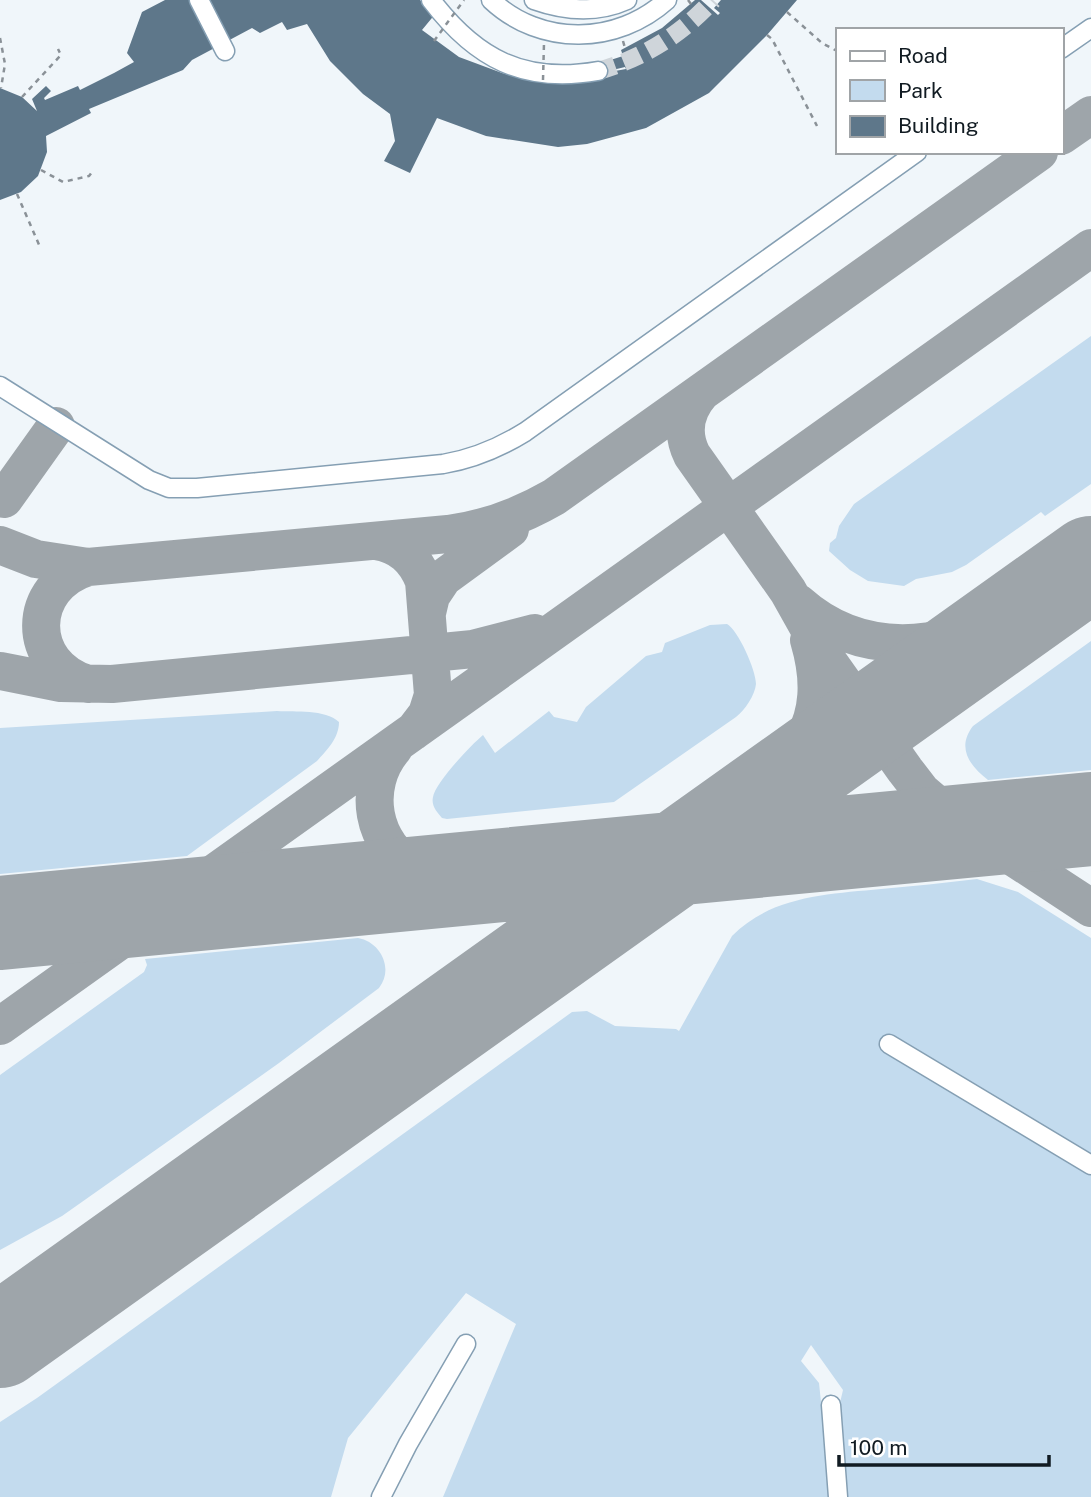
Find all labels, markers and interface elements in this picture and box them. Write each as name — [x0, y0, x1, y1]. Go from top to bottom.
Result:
legend — [836, 28, 1063, 154]
text: Road — [898, 43, 948, 68]
text: Park — [898, 78, 943, 103]
text: Building — [898, 113, 979, 138]
scale bar — [839, 1424, 1049, 1468]
text: 100 m — [850, 1435, 907, 1460]

